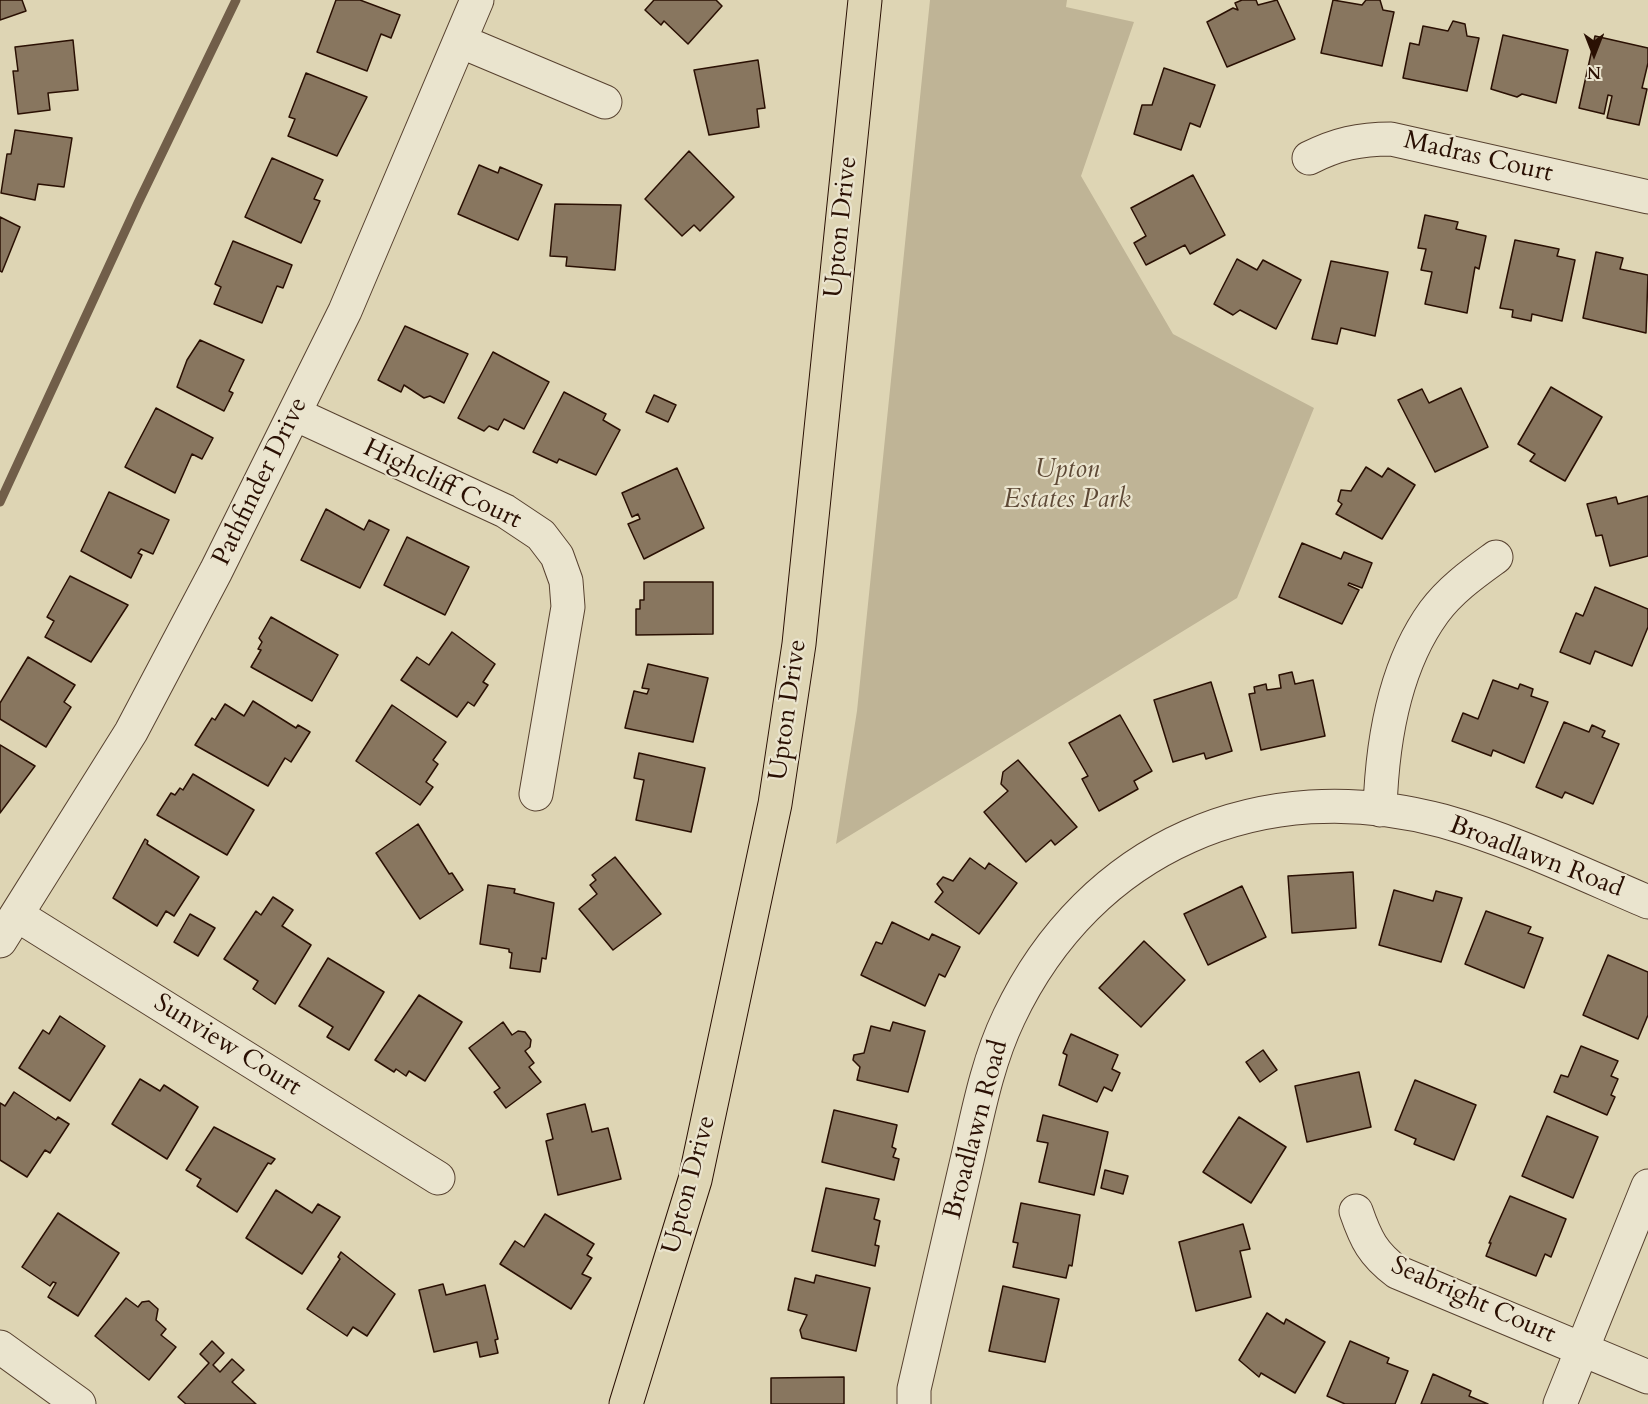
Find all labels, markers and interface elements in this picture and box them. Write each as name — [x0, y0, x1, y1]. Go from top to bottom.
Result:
north arrow — [1564, 24, 1624, 84]
text: N — [1587, 61, 1601, 83]
street label: Madras Court — [1401, 126, 1555, 190]
street label: Upton Drive — [819, 155, 865, 299]
street label: Pathfinder Drive — [207, 393, 315, 571]
street label: Highcliff Court — [358, 433, 526, 537]
park label: Upton Estates Park — [1003, 455, 1131, 516]
street label: Upton Drive — [764, 638, 814, 782]
street label: Broadlawn Road — [1445, 810, 1627, 906]
street label: Sunview Court — [147, 988, 307, 1104]
street label: Broadlawn Road — [938, 1037, 1016, 1223]
street label: Upton Drive — [657, 1112, 723, 1258]
street label: Seabright Court — [1386, 1251, 1560, 1351]

